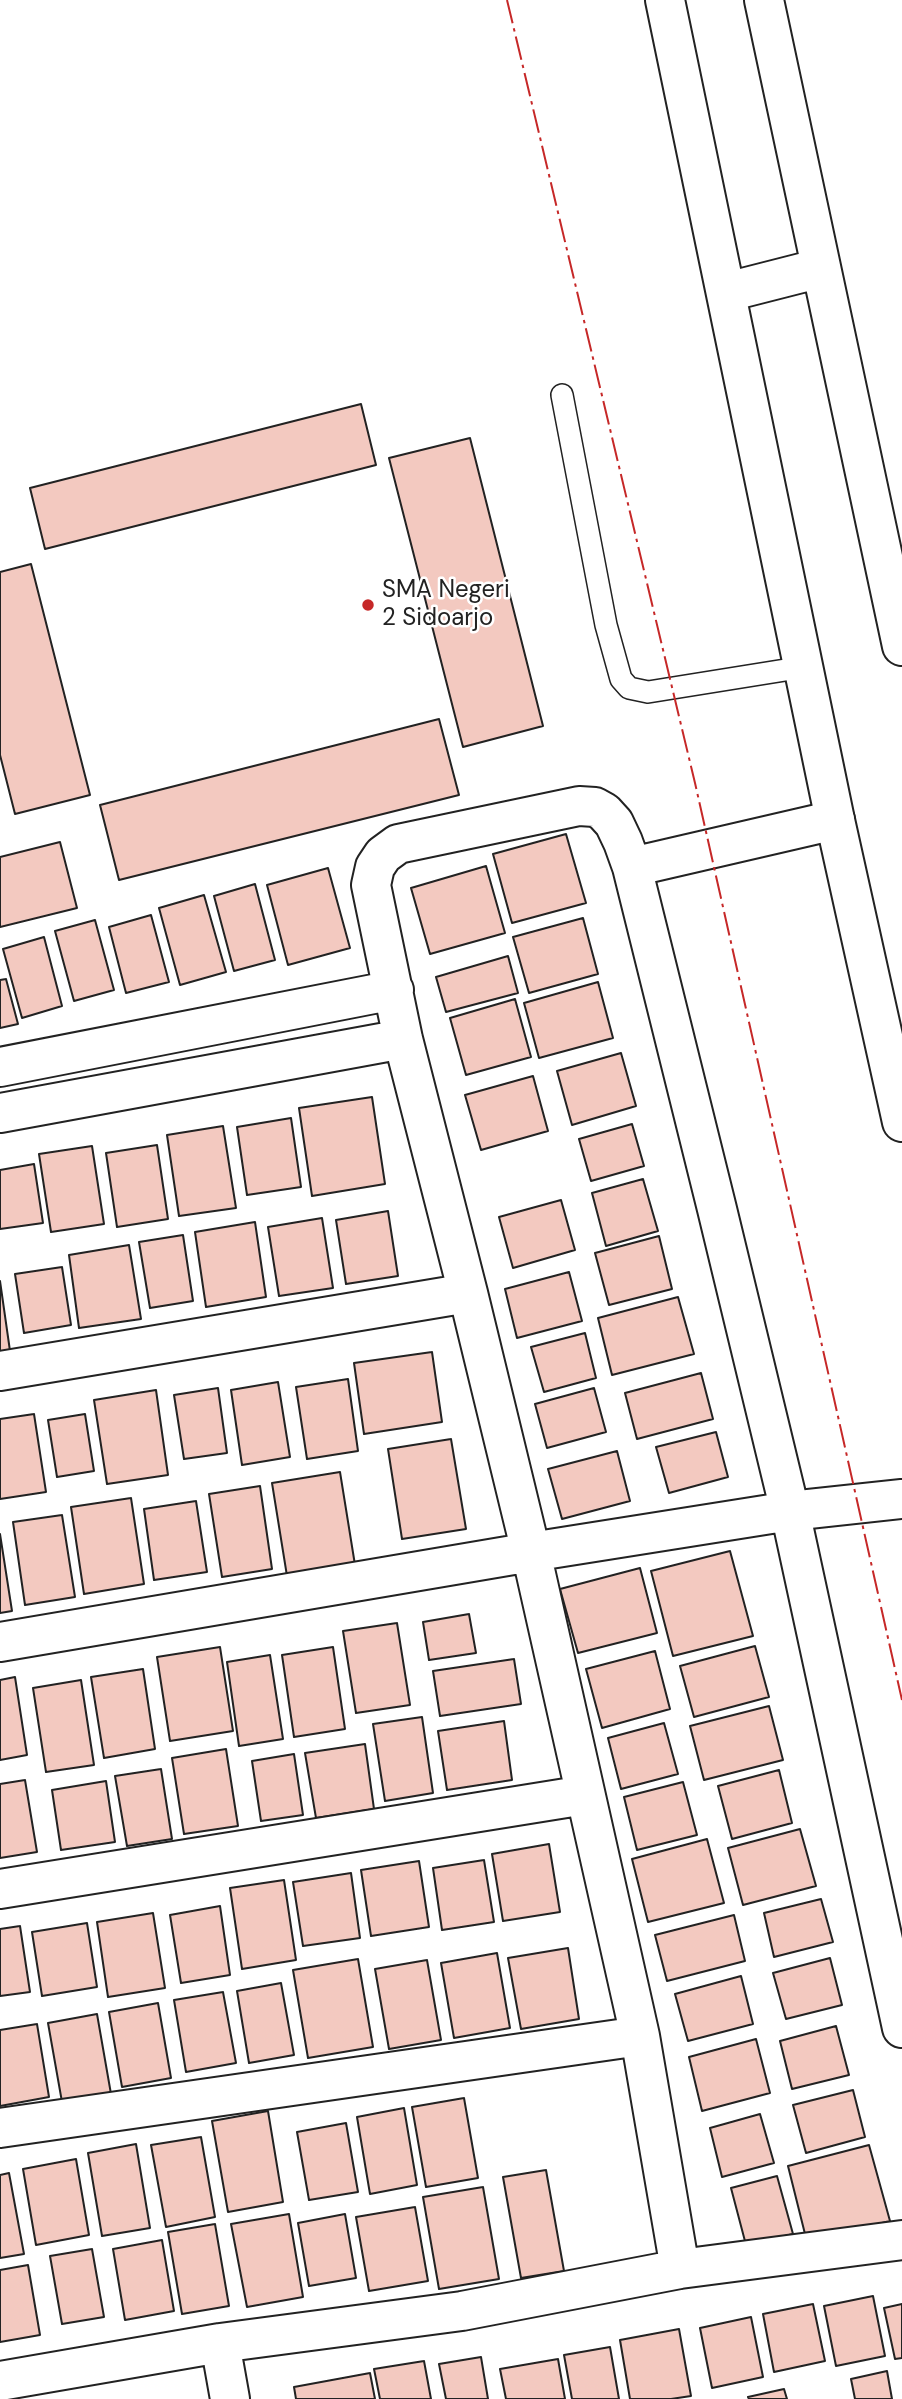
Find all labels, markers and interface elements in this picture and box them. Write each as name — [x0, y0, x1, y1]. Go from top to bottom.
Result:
place label: SMA Negeri 2 Sidoarjo — [382, 577, 510, 633]
marker: SMA Negeri 2 Sidoarjo — [360, 597, 376, 613]

